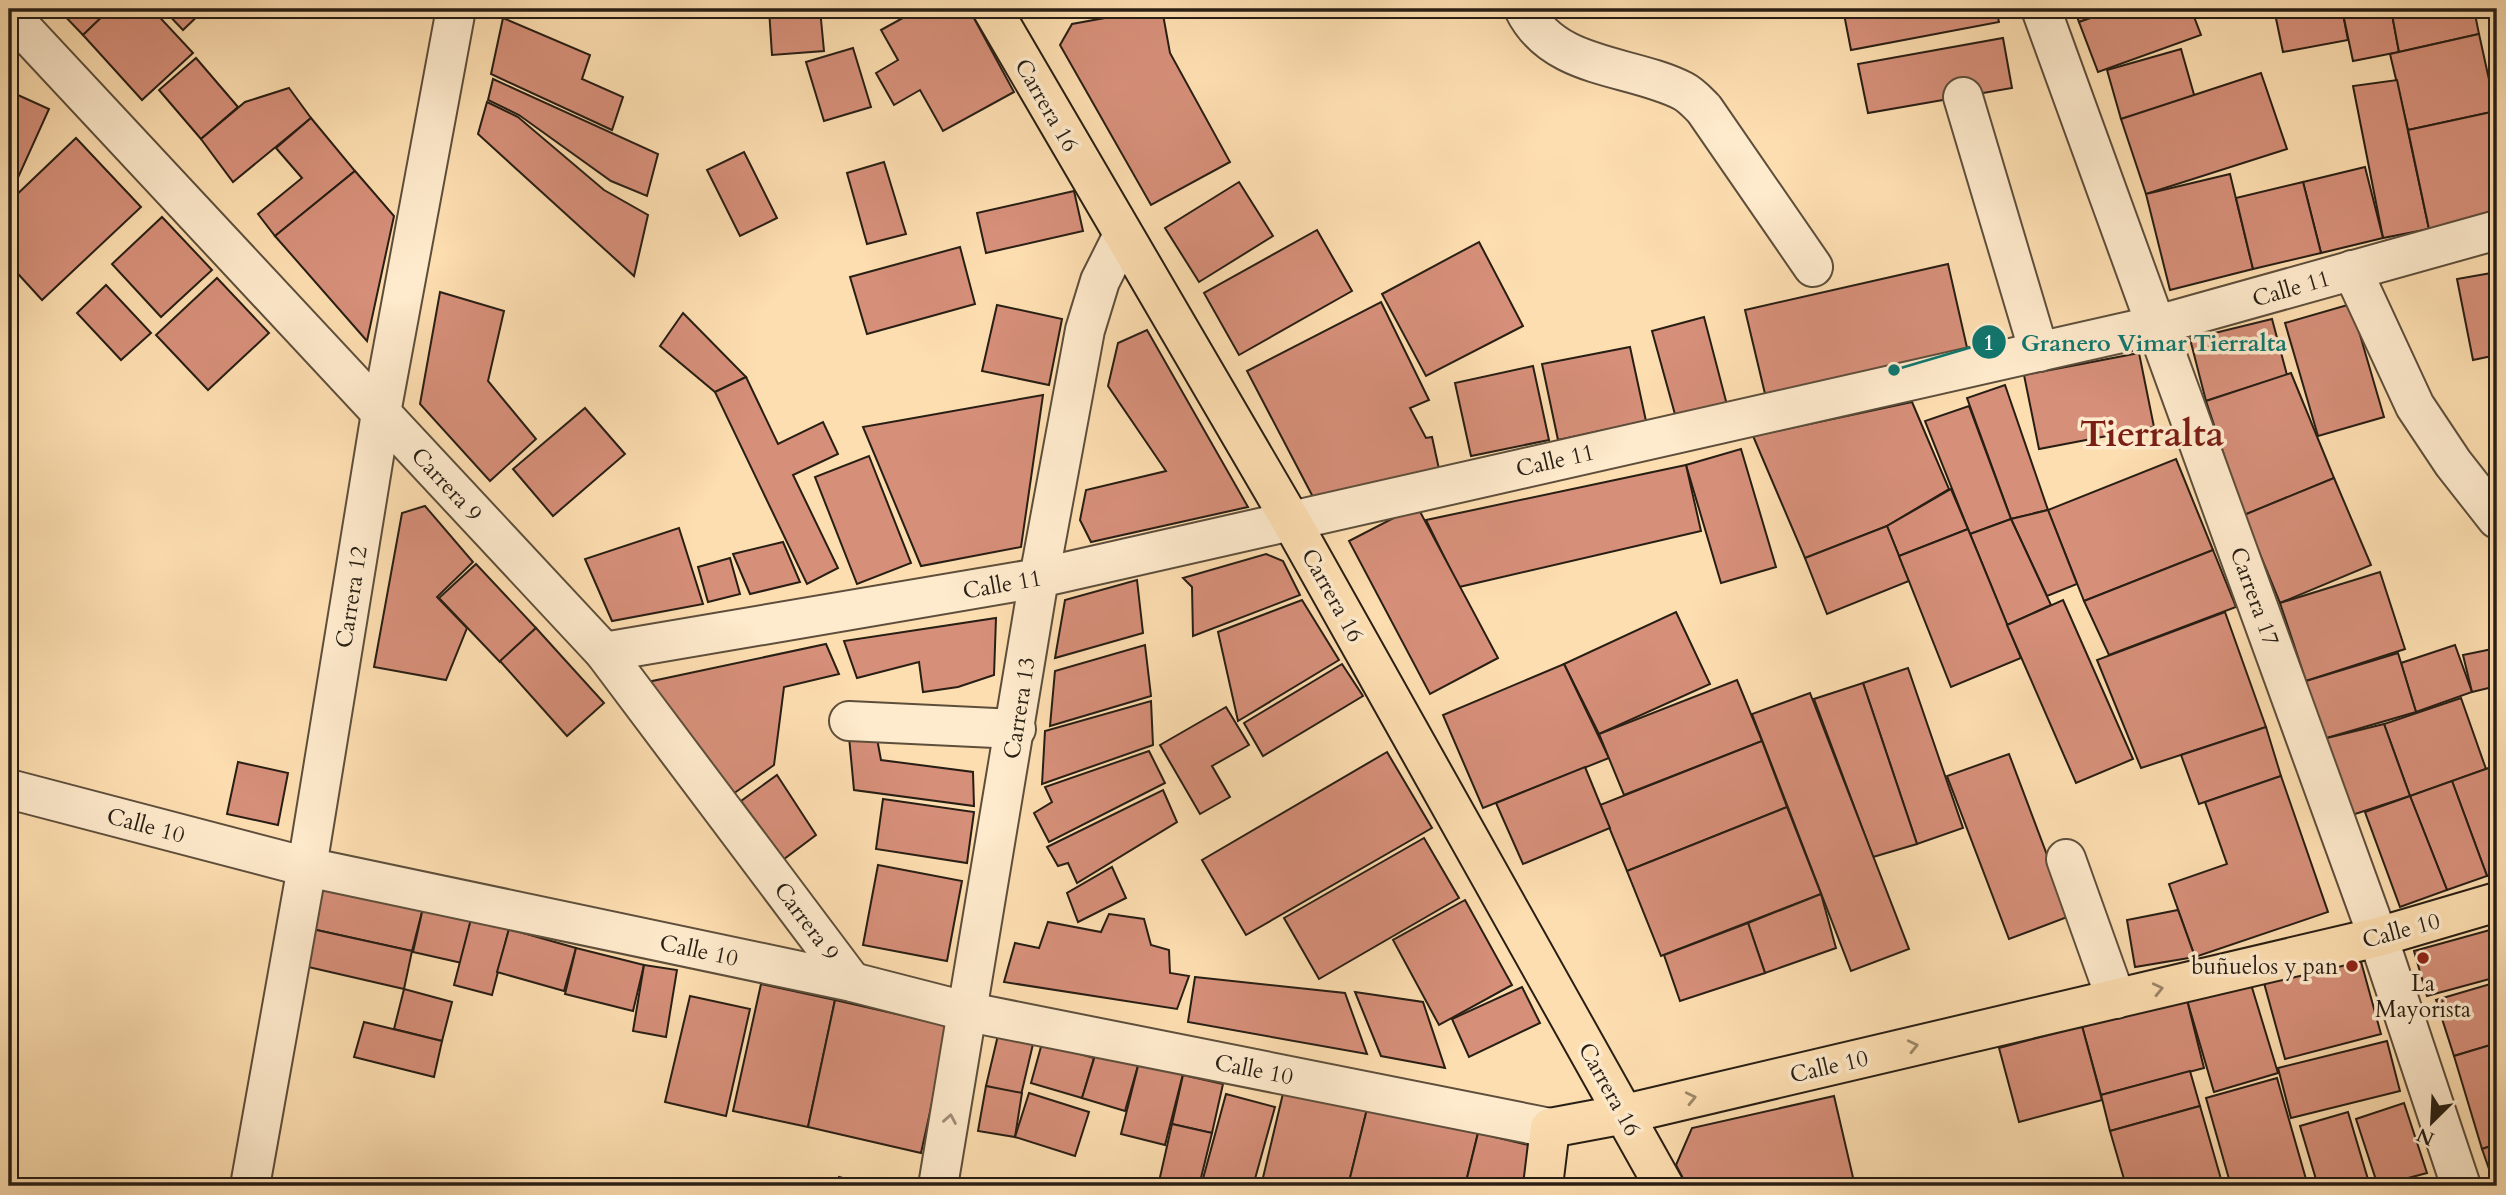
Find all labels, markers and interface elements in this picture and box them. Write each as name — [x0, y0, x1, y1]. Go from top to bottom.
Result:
street label: Carrera 16 — [1007, 53, 1086, 158]
street label: Calle 11 — [2249, 263, 2334, 314]
callout: Granero Vimar Tierralta — [1972, 320, 2301, 365]
text: Granero Vimar Tierralta — [2021, 327, 2287, 360]
text: 1 — [1984, 329, 1994, 358]
district label: Tierralta — [2080, 409, 2224, 459]
street label: Calle 11 — [1513, 436, 1597, 485]
street label: Carrera 9 — [404, 440, 489, 528]
street label: Carrera 16 — [1294, 543, 1371, 648]
street label: Carrera 17 — [2222, 543, 2287, 650]
street label: Carrera 12 — [328, 544, 375, 650]
street label: Calle 11 — [960, 562, 1044, 607]
street label: Carrera 13 — [996, 655, 1043, 761]
street label: Calle 10 — [104, 800, 188, 851]
street label: Carrera 9 — [767, 876, 846, 967]
street label: Calle 10 — [2359, 905, 2443, 956]
street label: Calle 10 — [657, 927, 741, 974]
marker: La Mayorista — [2415, 950, 2431, 966]
place label: buñuelos y pan — [2191, 951, 2338, 982]
marker: buñuelos y pan — [2344, 958, 2360, 974]
place label: La Mayorista — [2375, 968, 2471, 1025]
one-way arrow — [2152, 983, 2164, 997]
street label: Carrera 16 — [1571, 1037, 1648, 1142]
one-way arrow — [1906, 1040, 1918, 1055]
street label: Calle 10 — [1787, 1042, 1871, 1091]
street label: Calle 10 — [1212, 1047, 1296, 1092]
north arrow — [2398, 1086, 2468, 1156]
one-way arrow — [1685, 1092, 1697, 1106]
one-way arrow — [942, 1113, 957, 1125]
text: N — [2412, 1121, 2438, 1152]

